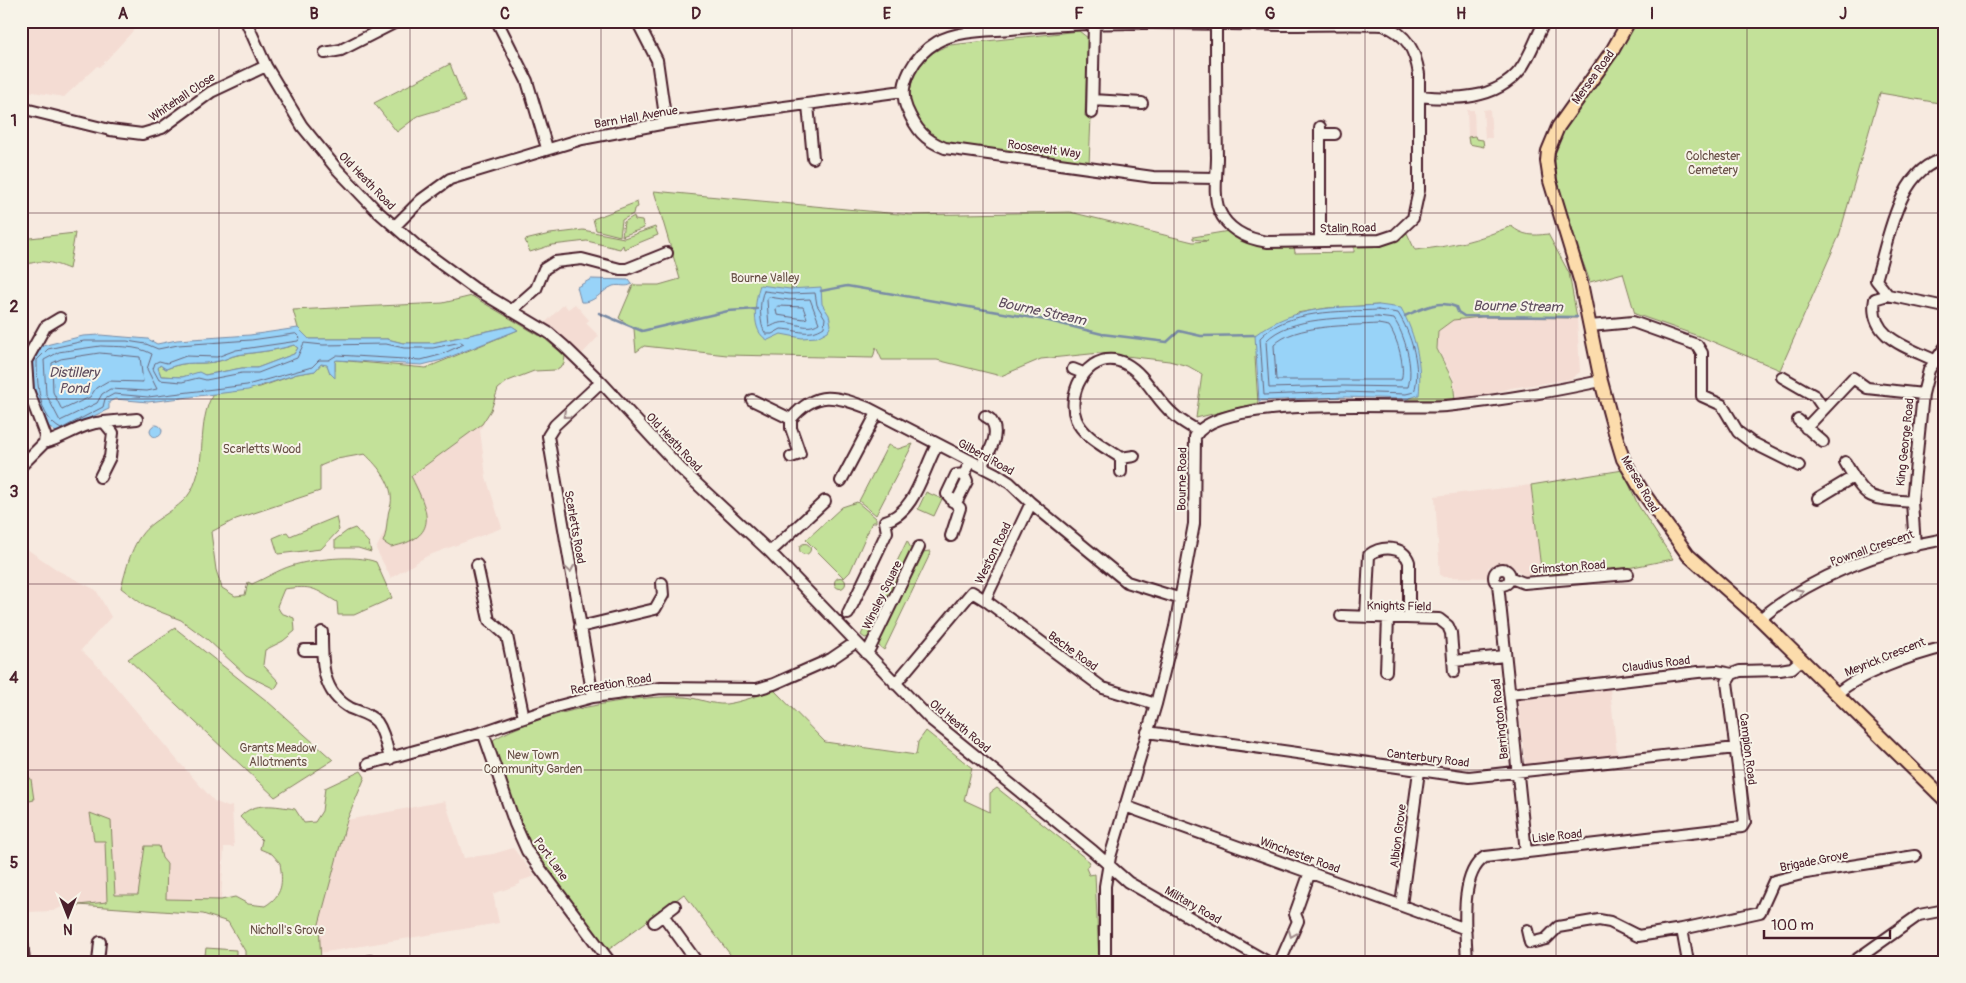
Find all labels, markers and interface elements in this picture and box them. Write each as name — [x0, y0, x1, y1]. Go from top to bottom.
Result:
text: A — [118, 4, 129, 24]
text: B — [309, 4, 319, 24]
text: C — [500, 4, 510, 24]
text: D — [691, 4, 701, 24]
text: E — [883, 4, 892, 24]
text: F — [1074, 4, 1084, 24]
text: G — [1265, 4, 1276, 24]
text: H — [1456, 4, 1466, 24]
text: I — [1650, 4, 1654, 24]
text: J — [1839, 4, 1847, 24]
street label: Mersea Road — [1569, 47, 1618, 107]
street label: Whitehall Close — [146, 70, 218, 125]
street label: Barn Hall Avenue — [593, 103, 679, 132]
text: 1 — [11, 111, 17, 131]
street label: Roosevelt Way — [1006, 137, 1081, 162]
street label: Old Heath Road — [335, 149, 398, 214]
park label: Colchester Cemetery — [1686, 149, 1741, 178]
street label: Stalin Road — [1320, 221, 1377, 236]
park label: Bourne Valley — [731, 271, 799, 286]
water label: Bourne Stream — [996, 294, 1089, 329]
text: 2 — [10, 297, 19, 317]
water label: Bourne Stream — [1473, 297, 1565, 316]
water label: Distillery Pond — [49, 364, 101, 397]
street label: King George Road — [1893, 397, 1918, 487]
one-way arrow — [562, 409, 571, 418]
street label: Old Heath Road — [643, 410, 705, 475]
street label: Gilberd Road — [955, 436, 1017, 479]
park label: Scarletts Wood — [223, 442, 301, 457]
street label: Bourne Road — [1174, 447, 1191, 511]
street label: Mersea Road — [1617, 453, 1662, 515]
text: 3 — [10, 482, 19, 502]
street label: Scarletts Road — [561, 489, 588, 565]
street label: Weston Road — [972, 520, 1015, 587]
street label: Pownall Crescent — [1828, 527, 1916, 570]
street label: Grimston Road — [1530, 557, 1606, 578]
street label: Winsley Square — [859, 558, 906, 632]
one-way arrow — [564, 565, 574, 573]
one-way arrow — [1795, 589, 1804, 599]
street label: Knights Field — [1366, 598, 1432, 615]
street label: Beche Road — [1045, 628, 1101, 675]
street label: Meyrick Crescent — [1843, 634, 1928, 680]
street label: Claudius Road — [1621, 653, 1691, 676]
text: 4 — [9, 668, 19, 688]
street label: Recreation Road — [570, 671, 653, 698]
street label: Barrington Road — [1489, 678, 1512, 760]
street label: Old Heath Road — [926, 696, 993, 756]
street label: Campion Road — [1736, 712, 1759, 786]
park label: Grants Meadow Allotments — [239, 741, 317, 770]
street label: Canterbury Road — [1386, 746, 1470, 771]
park label: New Town Community Garden — [484, 748, 582, 777]
street label: Albion Grove — [1387, 803, 1410, 869]
street label: Lisle Road — [1531, 826, 1583, 847]
street label: Winchester Road — [1258, 834, 1342, 877]
street label: Port Lane — [530, 835, 571, 884]
street label: Brigade Grove — [1779, 848, 1850, 875]
text: 5 — [10, 853, 19, 873]
street label: Military Road — [1162, 883, 1224, 928]
north arrow — [42, 890, 92, 940]
scale bar — [1764, 908, 1890, 940]
text: 100 m — [1771, 916, 1814, 935]
text: N — [63, 920, 73, 937]
park label: Nicholl's Grove — [250, 923, 324, 938]
one-way arrow — [1288, 929, 1298, 938]

